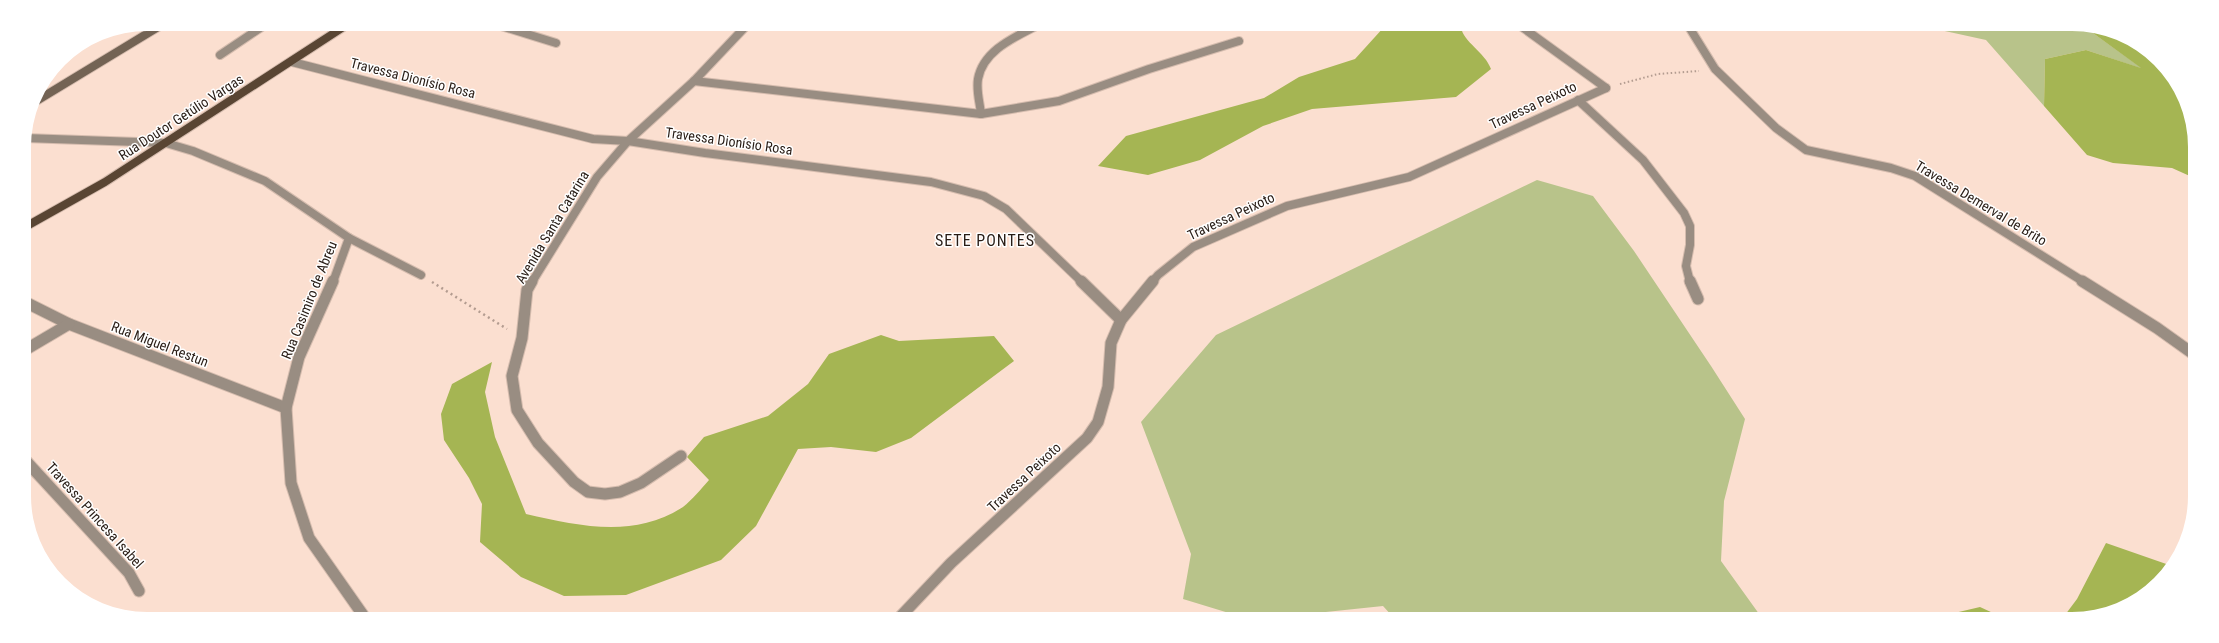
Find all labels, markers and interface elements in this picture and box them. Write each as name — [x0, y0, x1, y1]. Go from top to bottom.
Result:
street label: Travessa Dionísio Rosa — [349, 55, 477, 101]
street label: Rua Doutor Getúlio Vargas — [116, 71, 246, 163]
street label: Travessa Peixoto — [1487, 78, 1579, 132]
street label: Travessa Dionísio Rosa — [664, 124, 794, 158]
street label: Travessa Demerval de Brito — [1912, 157, 2050, 249]
street label: Avenida Santa Catarina — [512, 168, 592, 286]
street label: Travessa Peixoto — [1185, 189, 1277, 243]
district label: SETE PONTES — [935, 231, 1035, 250]
street label: Rua Casimiro de Abreu — [278, 239, 340, 361]
street label: Rua Miguel Restun — [109, 318, 211, 370]
street label: Travessa Peixoto — [984, 439, 1064, 515]
street label: Travessa Princesa Isabel — [43, 459, 147, 571]

